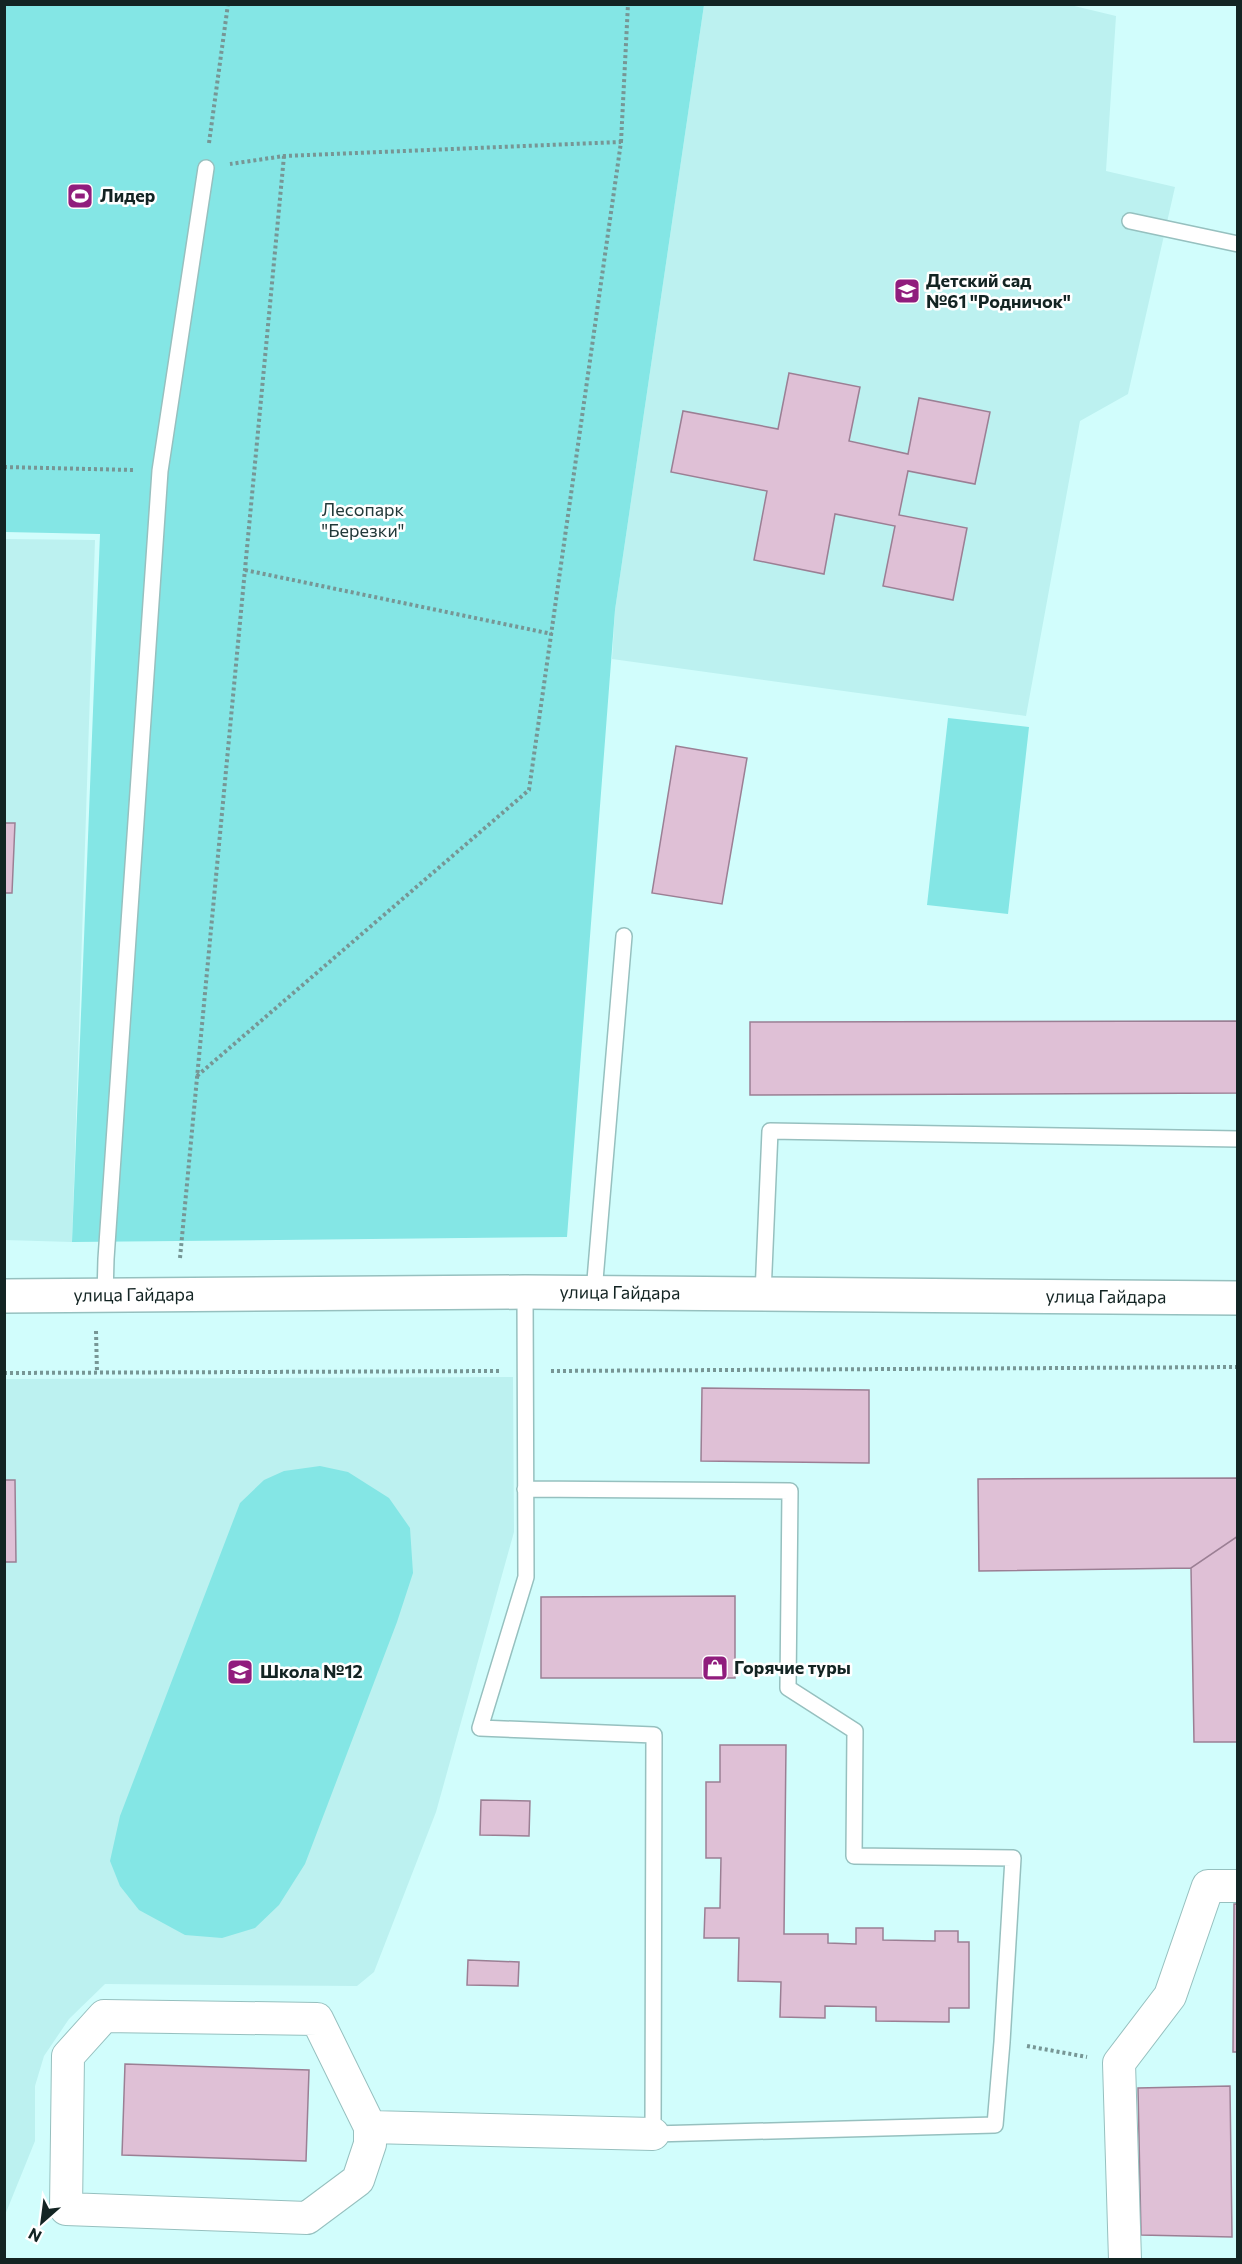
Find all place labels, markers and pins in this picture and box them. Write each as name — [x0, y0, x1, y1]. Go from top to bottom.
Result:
sports icon: Лидер — [65, 181, 95, 211]
place label: Лидер — [100, 184, 155, 206]
place label: Детский сад №61 "Родничок" — [926, 269, 1071, 312]
school or university icon: Детский сад №61 "Родничок" — [892, 276, 922, 306]
shop icon: Горячие туры — [700, 1653, 730, 1683]
place label: Горячие туры — [734, 1656, 851, 1678]
school or university icon: Школа №12 — [225, 1657, 255, 1687]
place label: Школа №12 — [260, 1660, 363, 1682]

